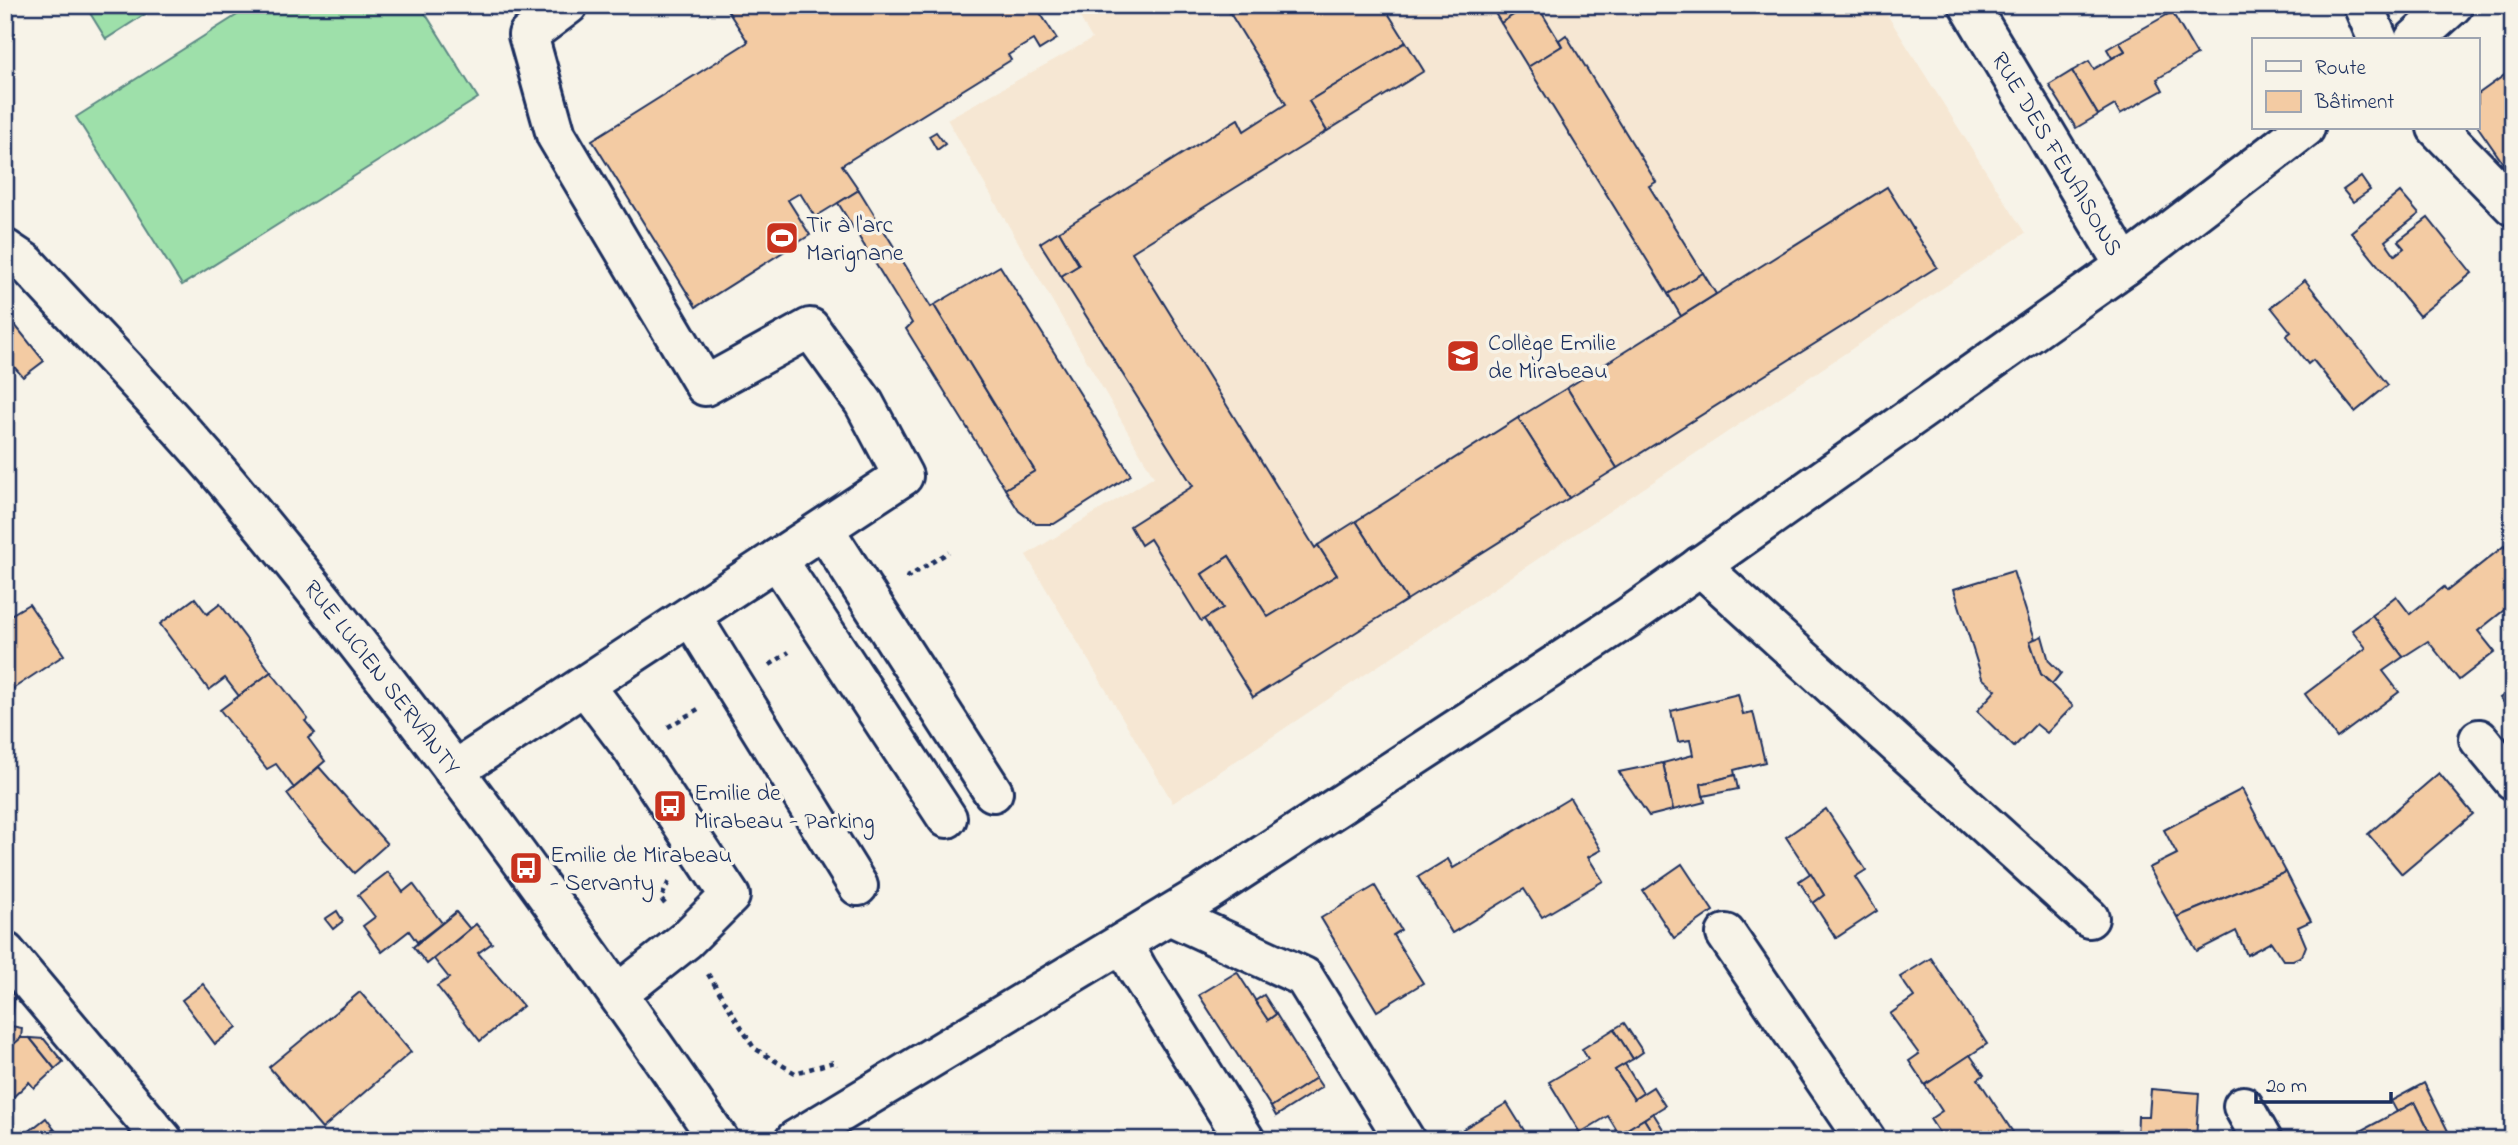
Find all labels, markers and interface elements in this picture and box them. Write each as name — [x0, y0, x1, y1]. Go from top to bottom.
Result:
legend — [2252, 38, 2480, 130]
street label: RUE DES FENAISONS — [1981, 46, 2130, 263]
text: Route — [2315, 54, 2367, 84]
text: Bâtiment — [2314, 88, 2394, 118]
place label: Tir à l'arc Marignane — [806, 209, 904, 272]
sports icon: Tir à l'arc Marignane — [763, 219, 801, 257]
place label: Collège Emilie de Mirabeau — [1488, 327, 1616, 390]
school or university icon: Collège Emilie de Mirabeau — [1444, 337, 1482, 375]
street label: RUE LUCIEN SERVANTY — [294, 573, 468, 784]
place label: Emilie de Mirabeau - Parking — [694, 777, 875, 840]
bus stop icon: Emilie de Mirabeau - Parking — [651, 787, 689, 825]
place label: Emilie de Mirabeau - Servanty — [550, 839, 732, 903]
bus stop icon: Emilie de Mirabeau - Servanty — [507, 849, 545, 887]
scale bar — [2256, 1061, 2390, 1105]
text: 20 m — [2266, 1072, 2307, 1102]

